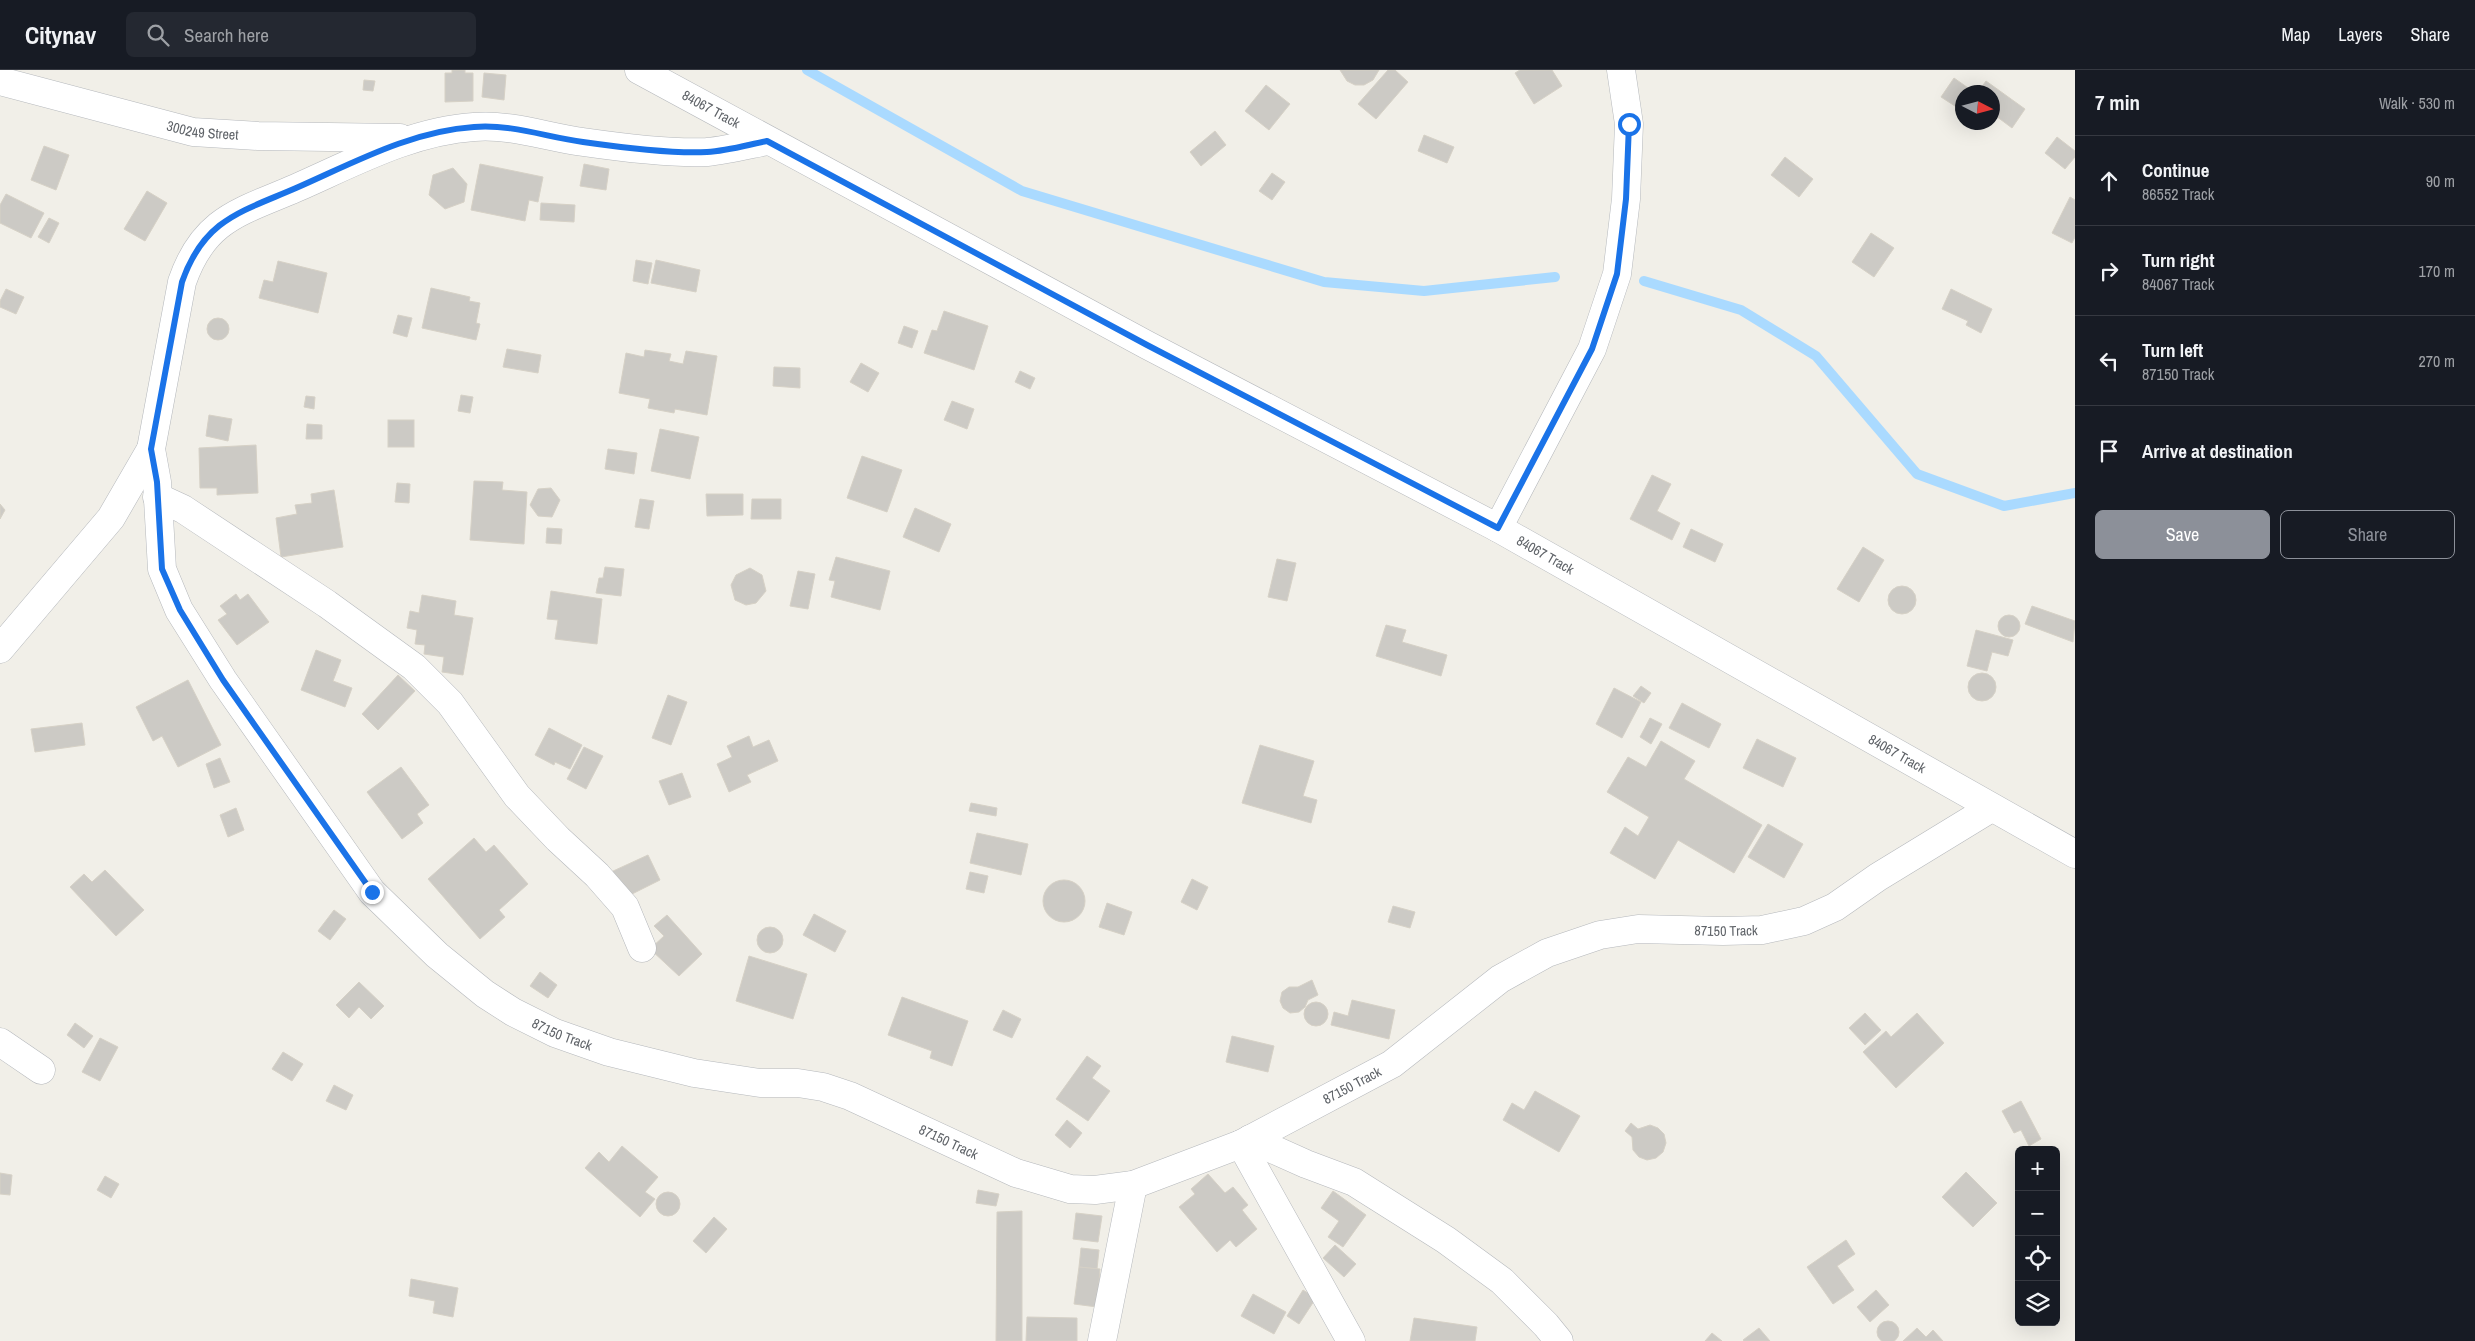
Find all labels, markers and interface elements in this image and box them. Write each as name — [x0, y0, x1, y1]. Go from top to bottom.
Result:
search box — [126, 12, 476, 57]
text: Citynav — [25, 19, 96, 51]
icon: search — [144, 21, 172, 49]
text: Search here — [184, 22, 269, 48]
text: Map — [2282, 22, 2310, 47]
text: Layers — [2338, 22, 2383, 47]
text: Share — [2411, 22, 2450, 47]
north arrow — [1955, 85, 2000, 130]
street label: 84067 Track — [679, 86, 743, 132]
text: 7 min — [2095, 88, 2140, 117]
text: Walk · 530 m — [2379, 92, 2455, 114]
route start — [1618, 113, 1641, 136]
street label: 300249 Street — [165, 116, 239, 144]
text: Continue — [2142, 157, 2210, 183]
icon: ahead — [2095, 167, 2123, 195]
text: 90 m — [2426, 170, 2455, 192]
text: 86552 Track — [2142, 183, 2214, 205]
text: Turn right — [2142, 247, 2214, 273]
icon: right — [2095, 257, 2123, 285]
text: 170 m — [2419, 260, 2455, 282]
text: 84067 Track — [2142, 273, 2214, 295]
text: Turn left — [2142, 337, 2203, 363]
icon: left — [2095, 347, 2123, 375]
text: 270 m — [2419, 350, 2455, 372]
text: 87150 Track — [2142, 363, 2214, 385]
icon: arrive — [2095, 437, 2123, 465]
text: Arrive at destination — [2142, 438, 2293, 464]
button: Save — [2095, 510, 2270, 559]
button: Share — [2280, 510, 2455, 559]
street label: 84067 Track — [1513, 531, 1578, 578]
street label: 84067 Track — [1865, 730, 1929, 777]
route end — [361, 881, 384, 904]
street label: 87150 Track — [1694, 921, 1758, 940]
street label: 87150 Track — [529, 1014, 595, 1054]
street label: 87150 Track — [1320, 1062, 1384, 1108]
street label: 87150 Track — [916, 1120, 981, 1163]
map controls — [2015, 1146, 2060, 1326]
button: + — [2015, 1146, 2060, 1191]
button: − — [2015, 1191, 2060, 1236]
button: locate — [2015, 1236, 2060, 1281]
button: layers — [2015, 1281, 2060, 1326]

